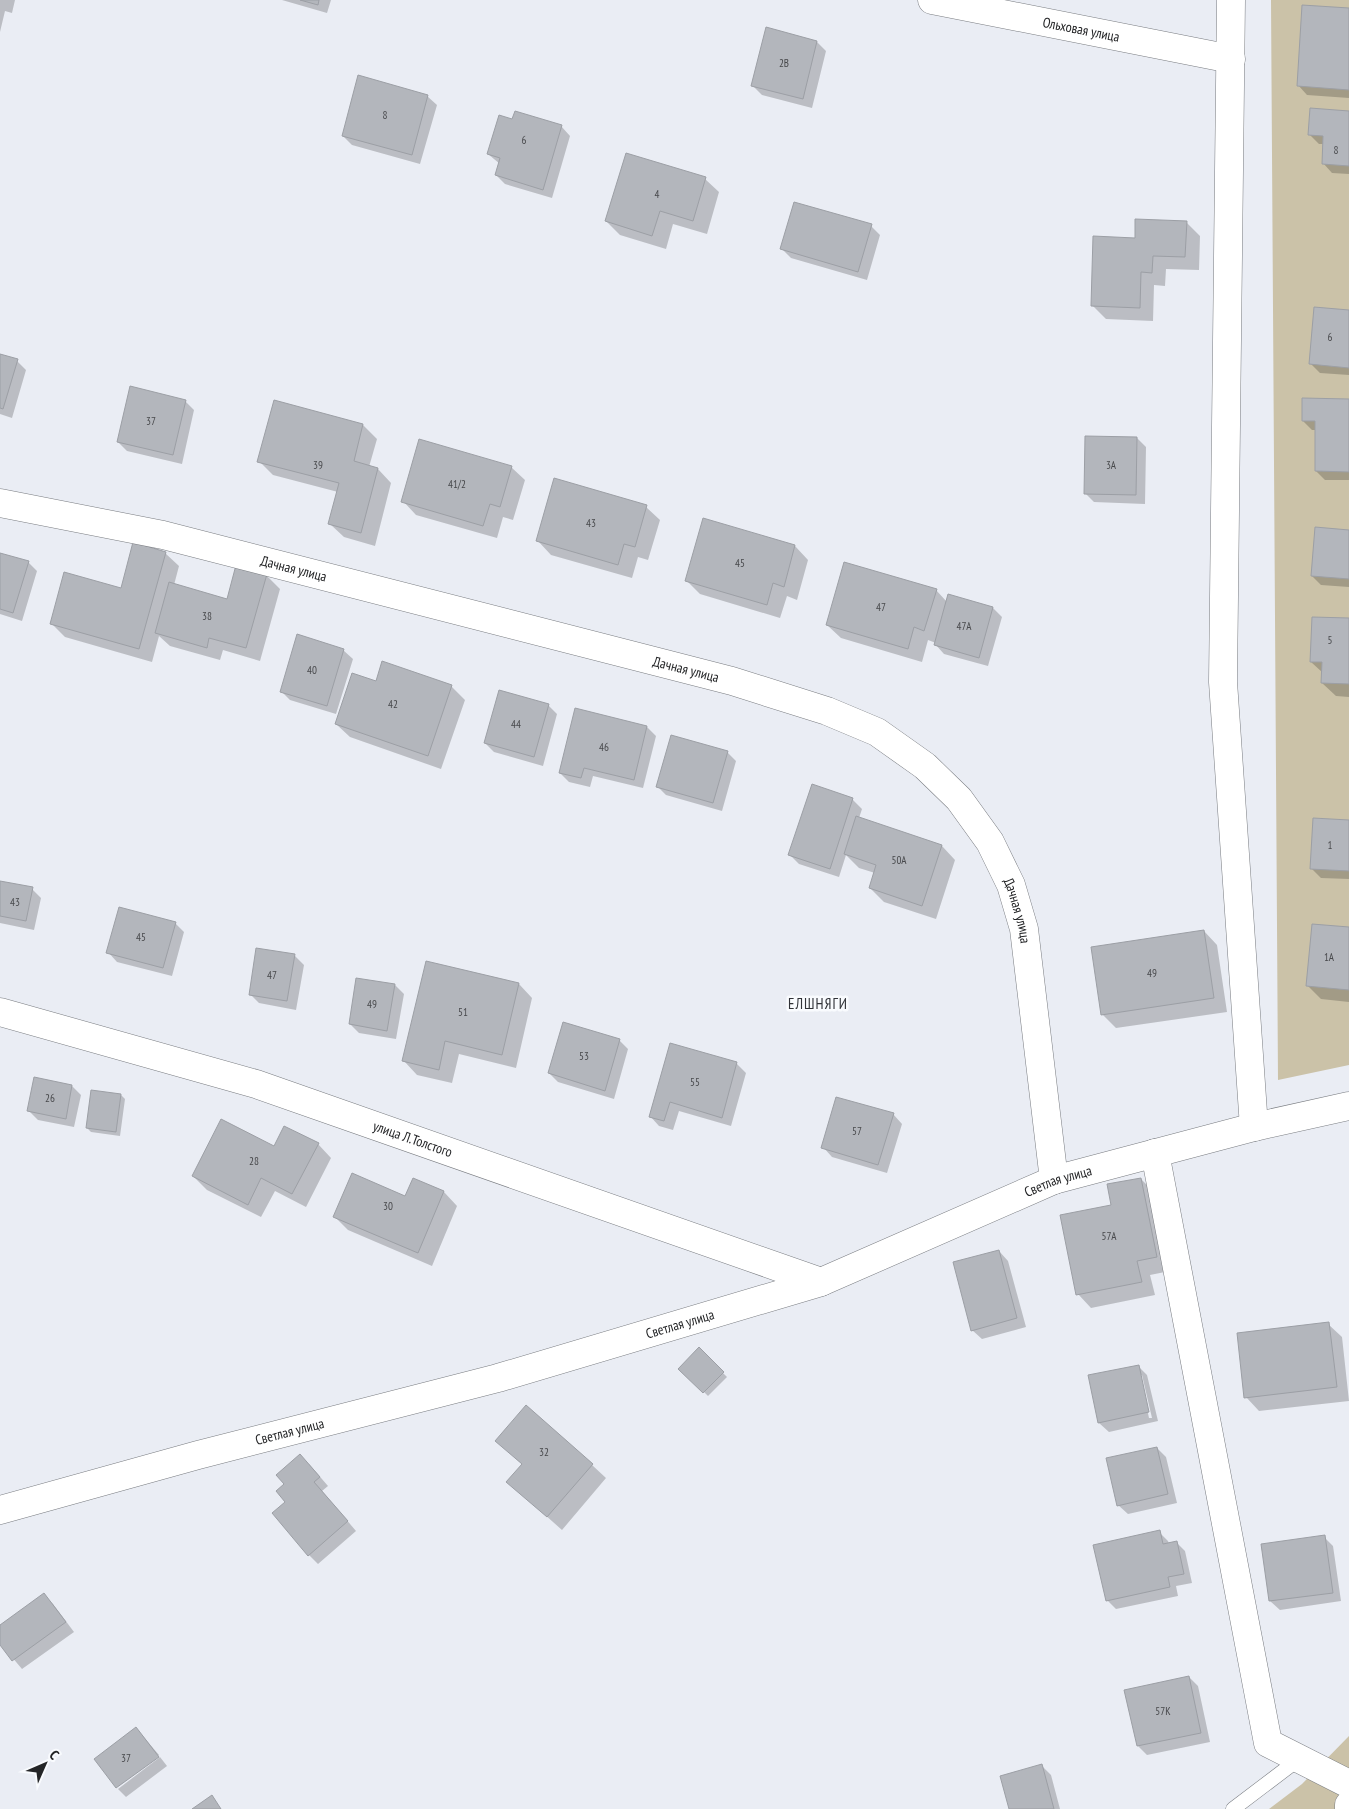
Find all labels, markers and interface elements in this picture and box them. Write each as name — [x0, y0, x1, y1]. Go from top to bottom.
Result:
street label: Ольховая улица — [1041, 13, 1121, 46]
house number: 2В — [779, 56, 789, 70]
house number: 8 — [383, 108, 388, 122]
house number: 6 — [522, 133, 527, 147]
house number: 8 — [1334, 143, 1339, 157]
house number: 4 — [655, 187, 660, 201]
house number: 6 — [1328, 330, 1333, 344]
house number: 37 — [146, 414, 156, 428]
house number: 39 — [313, 458, 323, 472]
house number: 3А — [1106, 458, 1117, 472]
house number: 41/2 — [448, 477, 466, 491]
house number: 43 — [586, 516, 596, 530]
street label: Дачная улица — [259, 551, 329, 586]
house number: 45 — [735, 556, 745, 570]
house number: 47 — [876, 600, 886, 614]
house number: 38 — [202, 609, 212, 623]
house number: 47А — [956, 619, 972, 633]
house number: 5 — [1328, 633, 1333, 647]
street label: Дачная улица — [651, 652, 721, 686]
house number: 40 — [307, 663, 317, 677]
house number: 42 — [388, 697, 398, 711]
house number: 44 — [511, 717, 521, 731]
house number: 46 — [599, 740, 609, 754]
house number: 1 — [1328, 838, 1333, 852]
house number: 50А — [891, 853, 907, 867]
street label: Дачная улица — [1000, 875, 1035, 944]
house number: 43 — [10, 895, 20, 909]
house number: 45 — [136, 930, 146, 944]
house number: 1А — [1324, 950, 1335, 964]
house number: 49 — [1147, 966, 1157, 980]
house number: 47 — [267, 968, 277, 982]
district label: ЕЛШНЯГИ — [788, 994, 848, 1013]
house number: 49 — [367, 997, 377, 1011]
house number: 51 — [458, 1005, 468, 1019]
house number: 53 — [579, 1049, 589, 1063]
house number: 55 — [690, 1075, 700, 1089]
house number: 26 — [45, 1091, 55, 1105]
street label: улица Л.Толстого — [371, 1117, 455, 1161]
house number: 57 — [852, 1124, 862, 1138]
house number: 28 — [249, 1154, 259, 1168]
street label: Светлая улица — [1021, 1161, 1094, 1201]
house number: 30 — [383, 1199, 393, 1213]
house number: 57А — [1101, 1229, 1117, 1243]
street label: Светлая улица — [644, 1305, 716, 1343]
street label: Светлая улица — [253, 1414, 326, 1449]
house number: 32 — [539, 1445, 549, 1459]
house number: 57К — [1155, 1704, 1171, 1718]
north arrow — [20, 1739, 70, 1789]
text: С — [46, 1746, 63, 1764]
house number: 37 — [121, 1751, 131, 1765]

